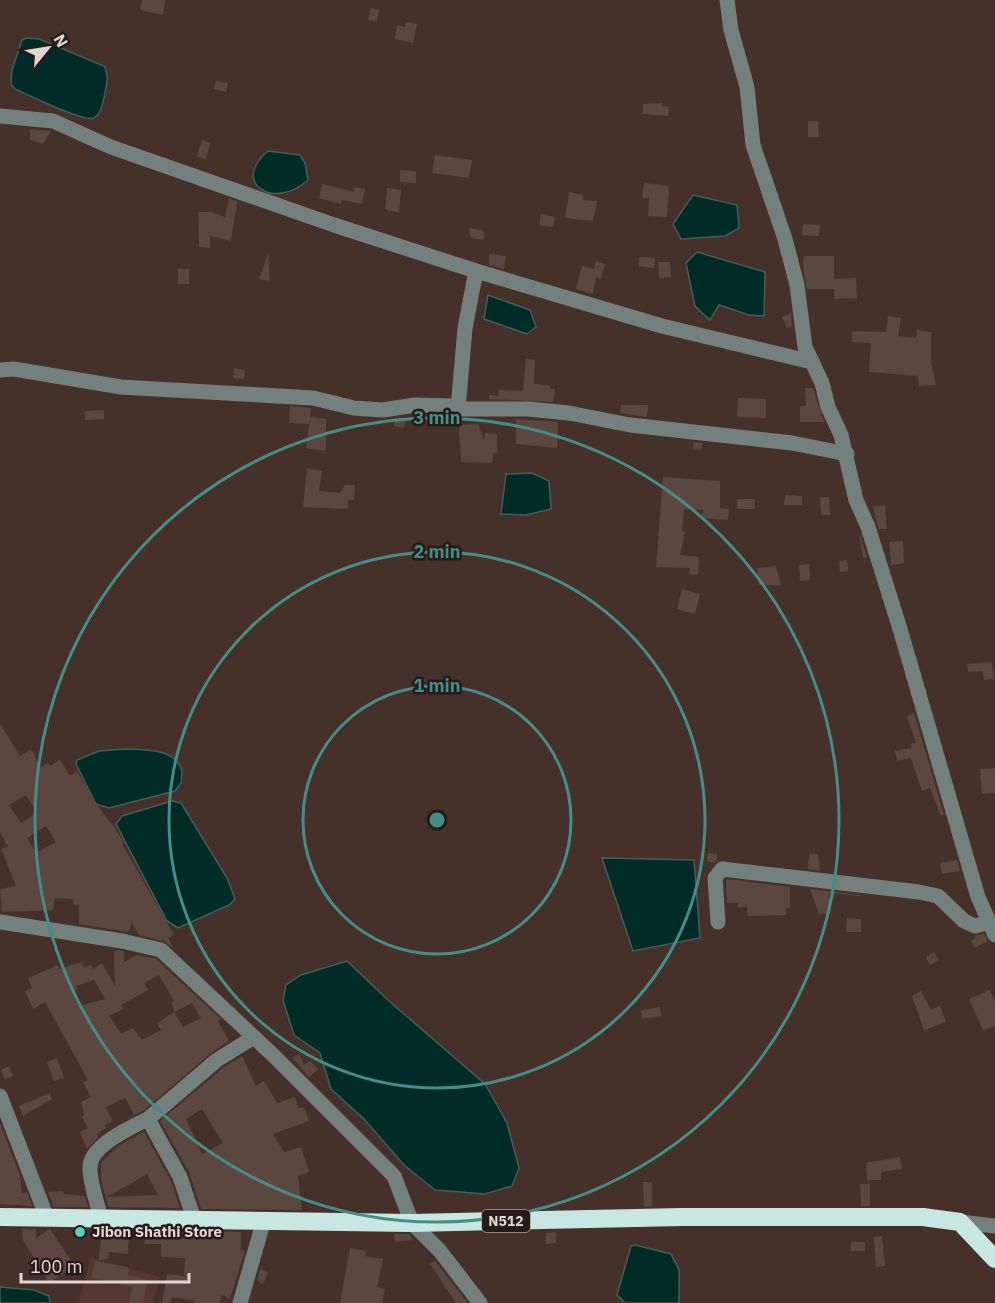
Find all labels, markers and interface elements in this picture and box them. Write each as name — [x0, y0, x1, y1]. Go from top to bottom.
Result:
north arrow — [18, 18, 78, 78]
text: N — [49, 30, 73, 51]
text: 3 min — [413, 406, 461, 429]
text: 2 min — [413, 540, 461, 563]
text: 1 min — [413, 674, 461, 697]
centre of rings — [427, 810, 447, 830]
road number: N512 — [482, 1210, 530, 1232]
place label: Jibon Shathi Store — [92, 1222, 222, 1241]
marker: Jibon Shathi Store — [73, 1225, 87, 1239]
scale bar — [21, 1246, 189, 1284]
text: 100 m — [30, 1255, 82, 1278]

